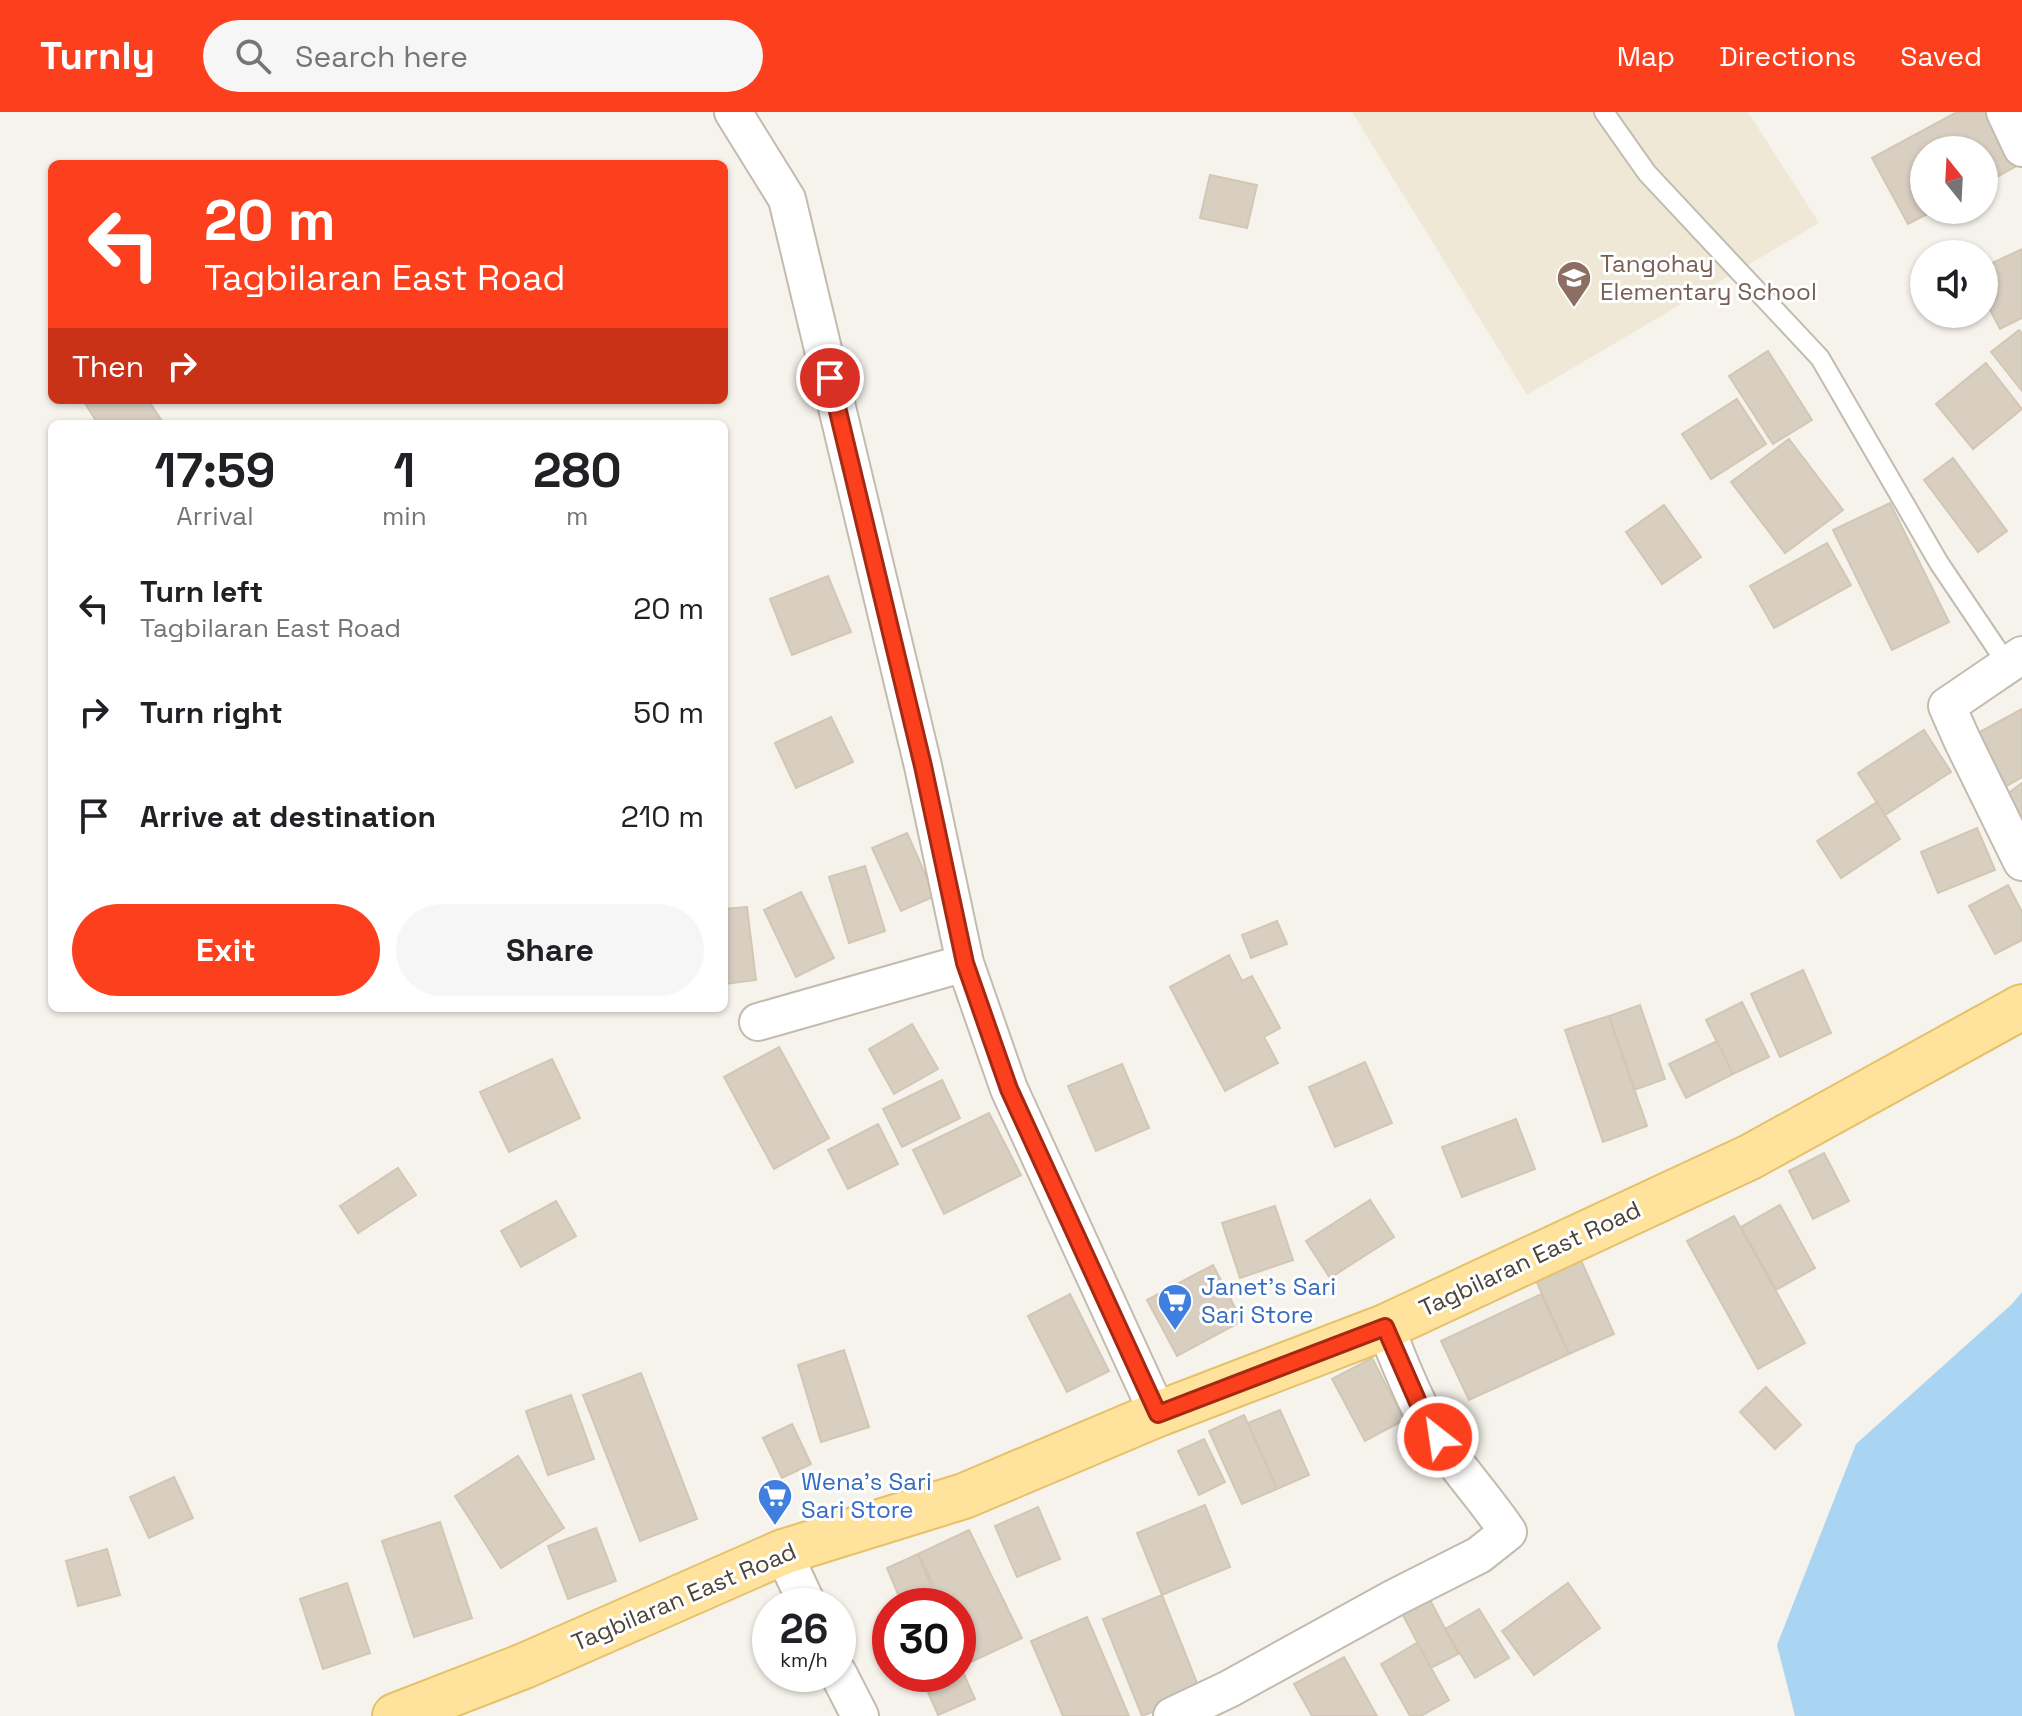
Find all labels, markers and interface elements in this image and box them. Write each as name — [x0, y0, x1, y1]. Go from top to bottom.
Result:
search box — [203, 20, 763, 92]
text: Turnly — [40, 32, 155, 80]
icon: search — [231, 34, 275, 78]
text: Search here — [295, 37, 468, 76]
text: Map — [1617, 38, 1675, 74]
text: Directions — [1719, 38, 1856, 74]
text: Saved — [1900, 38, 1982, 74]
north arrow — [1910, 136, 1998, 224]
map controls — [1910, 136, 1998, 328]
text: 20 m — [204, 185, 336, 256]
icon: left — [72, 192, 176, 296]
button: sound — [1910, 240, 1998, 328]
place label: Tangohay Elementary School — [1600, 248, 1817, 307]
text: Tagbilaran East Road — [204, 255, 565, 301]
school or university icon: Tangohay Elementary School — [1555, 259, 1593, 309]
icon: right — [160, 344, 204, 388]
pin — [796, 344, 864, 412]
text: Then — [72, 347, 144, 386]
icon: arrive — [808, 356, 852, 400]
text: 17:59 — [154, 440, 276, 501]
text: 1 — [393, 440, 415, 501]
text: 280 — [533, 440, 622, 501]
text: Arrival — [176, 499, 254, 533]
text: min — [382, 499, 427, 533]
text: m — [566, 499, 588, 533]
text: Turn left — [140, 572, 263, 611]
icon: left — [72, 586, 116, 630]
text: 20 m — [633, 589, 704, 628]
text: Tagbilaran East Road — [140, 611, 401, 645]
icon: right — [72, 690, 116, 734]
text: Turn right — [140, 693, 283, 732]
text: 50 m — [633, 693, 704, 732]
icon: arrive — [72, 794, 116, 838]
text: Arrive at destination — [140, 797, 436, 836]
text: 210 m — [621, 797, 704, 836]
button: Exit — [72, 904, 380, 996]
button: Share — [396, 904, 704, 996]
street label: Tagbilaran East Road — [1414, 1194, 1646, 1324]
place label: Janet's Sari Sari Store — [1201, 1271, 1336, 1330]
supermarket icon: Janet's Sari Sari Store — [1156, 1282, 1194, 1332]
position arrow — [1396, 1395, 1480, 1479]
place label: Wena's Sari Sari Store — [801, 1466, 932, 1525]
supermarket icon: Wena's Sari Sari Store — [756, 1477, 794, 1527]
street label: Tagbilaran East Road — [567, 1535, 801, 1658]
speed limit sign: 30 — [872, 1588, 976, 1692]
text: 26 — [780, 1604, 828, 1655]
text: km/h — [780, 1647, 828, 1673]

